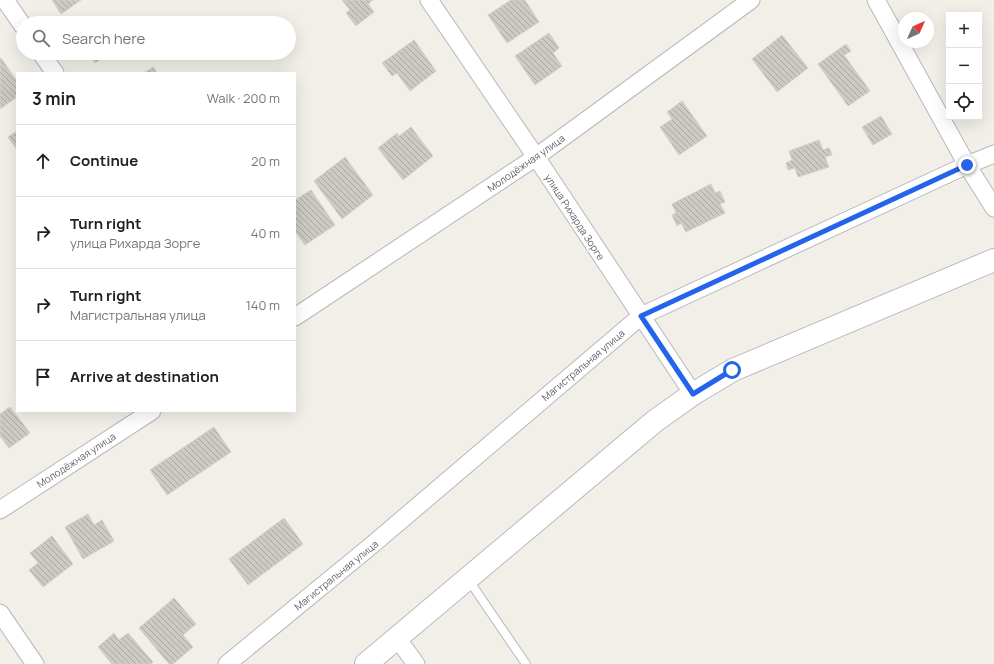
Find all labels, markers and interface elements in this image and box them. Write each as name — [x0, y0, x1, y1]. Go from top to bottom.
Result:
north arrow — [898, 12, 934, 48]
map controls — [946, 12, 982, 120]
button: + — [946, 12, 982, 48]
search box — [16, 16, 296, 60]
icon: search — [30, 27, 52, 49]
text: Search here — [62, 28, 145, 49]
button: − — [946, 48, 982, 84]
button: locate — [946, 84, 982, 120]
text: 3 min — [32, 87, 76, 110]
text: Walk · 200 m — [207, 89, 280, 107]
street label: Молодёжная улица — [484, 131, 568, 195]
icon: ahead — [32, 150, 54, 172]
text: Continue — [70, 150, 138, 171]
text: 20 m — [251, 152, 280, 170]
route end — [958, 156, 976, 174]
street label: улица Рихарда Зорге — [542, 171, 608, 263]
text: Turn right — [70, 213, 141, 234]
icon: right — [32, 222, 54, 244]
text: 40 m — [251, 224, 280, 242]
text: улица Рихарда Зорге — [70, 234, 200, 252]
text: Turn right — [70, 285, 141, 306]
icon: right — [32, 294, 54, 316]
text: 140 m — [246, 296, 280, 314]
text: Магистральная улица — [70, 306, 206, 324]
street label: Магистральная улица — [538, 326, 628, 404]
route start — [723, 361, 741, 379]
icon: arrive — [32, 366, 54, 388]
text: Arrive at destination — [70, 366, 219, 387]
street label: Молодёжная улица — [34, 429, 118, 491]
street label: Магистральная улица — [291, 537, 381, 613]

